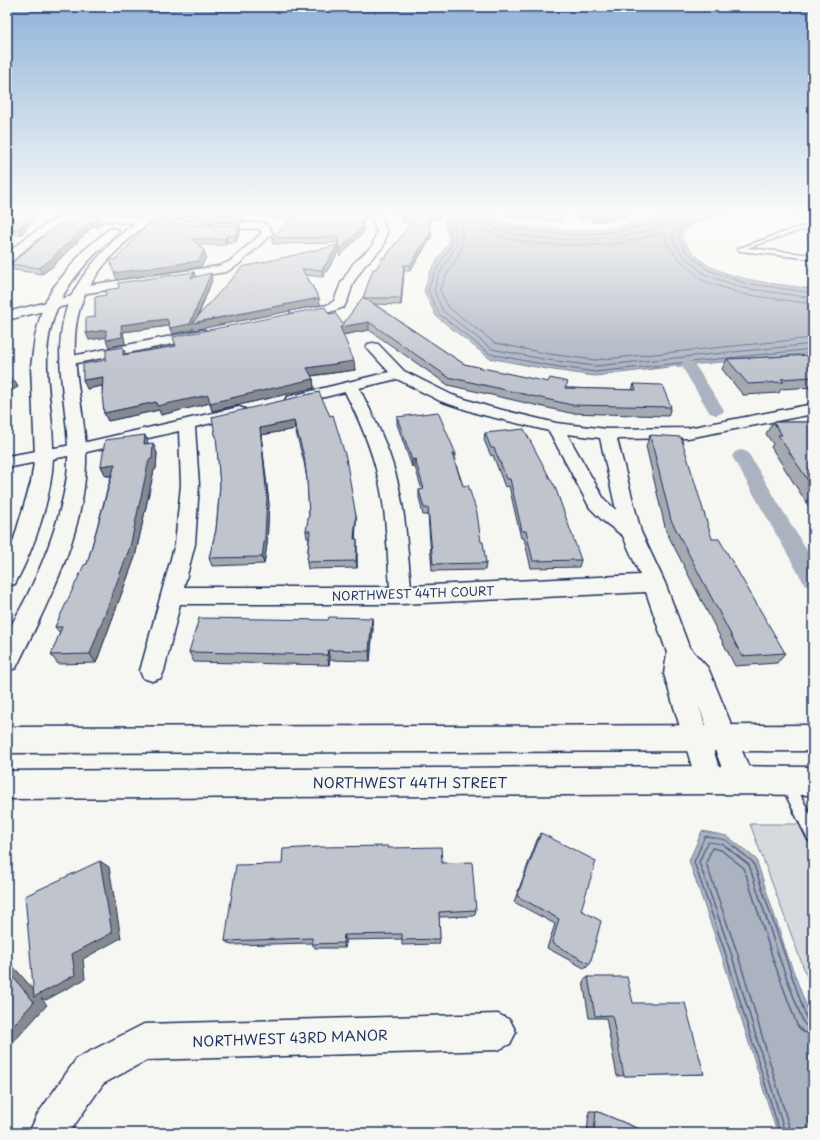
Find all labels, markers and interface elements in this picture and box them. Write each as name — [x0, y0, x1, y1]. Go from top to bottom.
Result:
street label: NORTHWEST 44TH COURT — [331, 581, 495, 605]
street label: NORTHWEST 44TH STREET — [313, 772, 508, 793]
street label: NORTHWEST 43RD MANOR — [192, 1024, 388, 1052]

